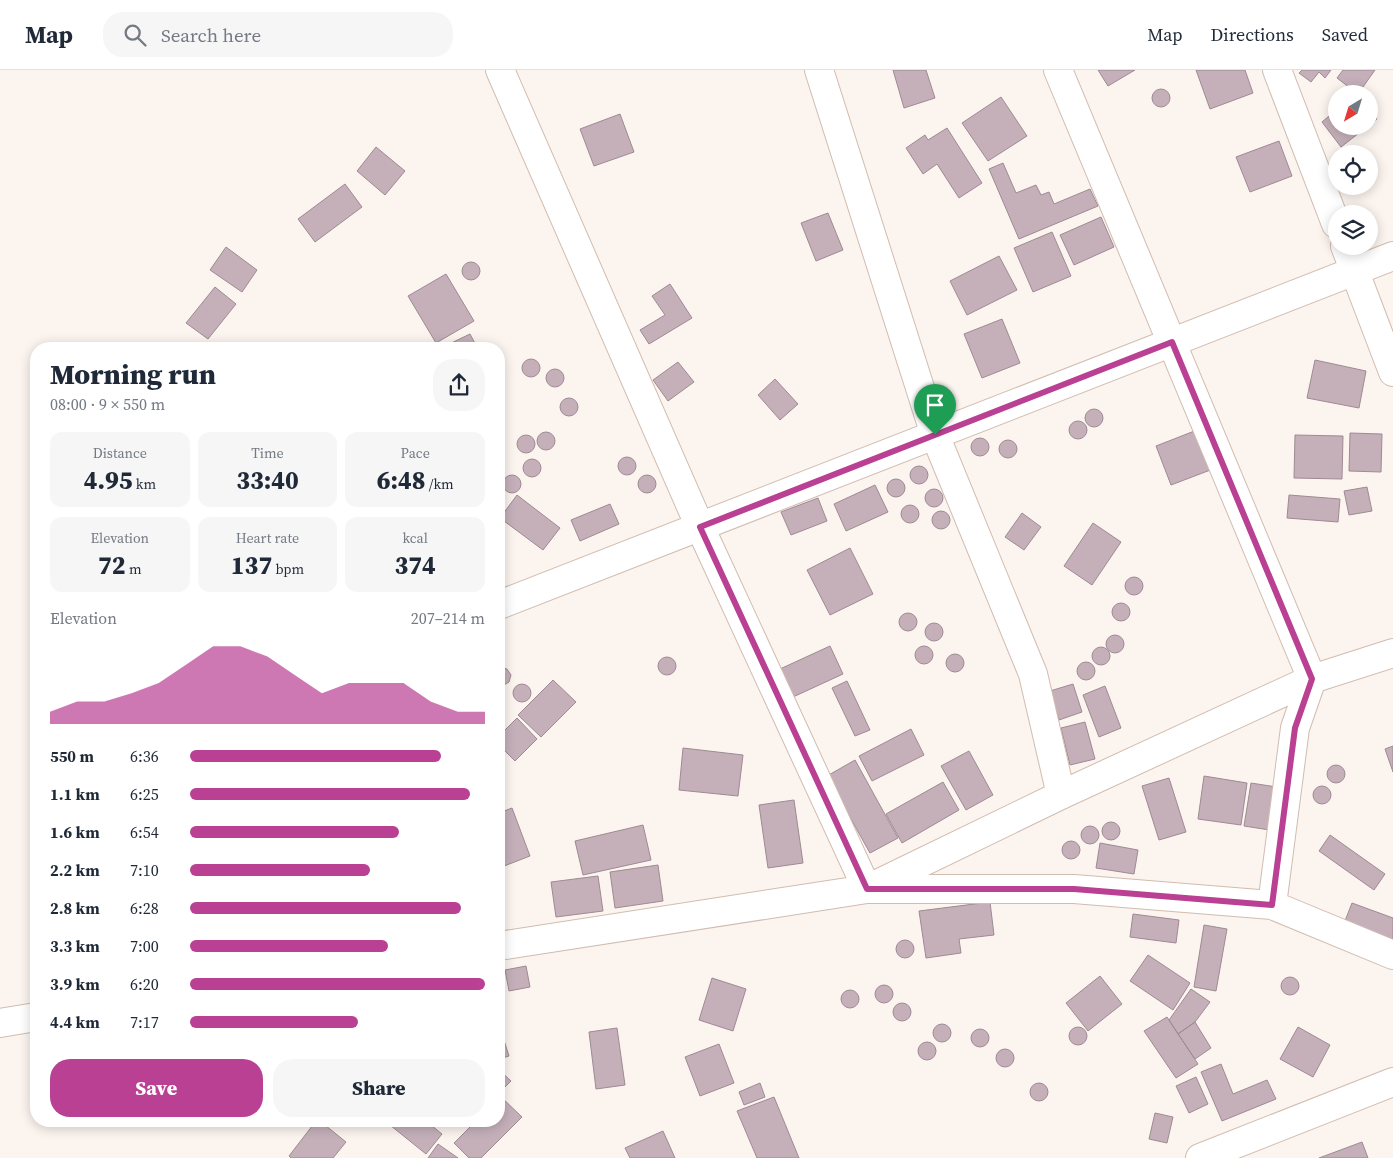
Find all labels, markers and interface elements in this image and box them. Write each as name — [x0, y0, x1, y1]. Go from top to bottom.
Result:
search box — [103, 12, 453, 57]
text: Map — [25, 18, 73, 51]
icon: search — [121, 21, 149, 49]
text: Search here — [161, 22, 261, 48]
text: Map — [1147, 22, 1183, 47]
text: Directions — [1211, 22, 1294, 47]
text: Saved — [1322, 22, 1368, 47]
north arrow — [1328, 85, 1378, 135]
map controls — [1328, 85, 1378, 255]
button: locate — [1328, 145, 1378, 195]
button: layers — [1328, 205, 1378, 255]
text: Morning run — [50, 355, 216, 393]
button: share — [433, 359, 485, 411]
pin — [914, 384, 956, 435]
icon: arrive — [921, 391, 949, 419]
text: 08:00 · 9 × 550 m — [50, 393, 165, 415]
text: Distance — [93, 443, 147, 463]
text: Time — [251, 443, 284, 463]
text: Pace — [400, 443, 430, 463]
text: 4.95 — [84, 463, 132, 497]
text: 33:40 — [236, 463, 299, 497]
text: 6:48 — [377, 463, 426, 497]
text: km — [132, 474, 156, 494]
text: /km — [426, 474, 454, 494]
text: Elevation — [91, 528, 149, 548]
text: Heart rate — [236, 528, 299, 548]
text: kcal — [402, 528, 428, 548]
text: 72 — [98, 548, 126, 582]
text: 137 — [231, 548, 272, 582]
text: 374 — [395, 548, 436, 582]
text: m — [126, 559, 142, 579]
text: bpm — [272, 559, 304, 579]
text: Elevation — [50, 607, 117, 629]
text: 207–214 m — [411, 607, 485, 629]
text: 550 m — [50, 745, 94, 767]
text: 6:36 — [130, 745, 159, 767]
text: 1.1 km — [50, 783, 100, 805]
text: 6:25 — [130, 783, 159, 805]
text: 1.6 km — [50, 821, 100, 843]
text: 6:54 — [130, 821, 159, 843]
text: 2.2 km — [50, 859, 100, 881]
text: 7:10 — [130, 859, 159, 881]
text: 2.8 km — [50, 897, 100, 919]
text: 6:28 — [130, 897, 159, 919]
text: 3.3 km — [50, 935, 100, 957]
text: 7:00 — [130, 935, 159, 957]
text: 3.9 km — [50, 973, 100, 995]
text: 6:20 — [130, 973, 159, 995]
text: 4.4 km — [50, 1011, 100, 1033]
text: 7:17 — [130, 1011, 159, 1033]
button: Save — [50, 1059, 263, 1117]
button: Share — [273, 1059, 485, 1117]

